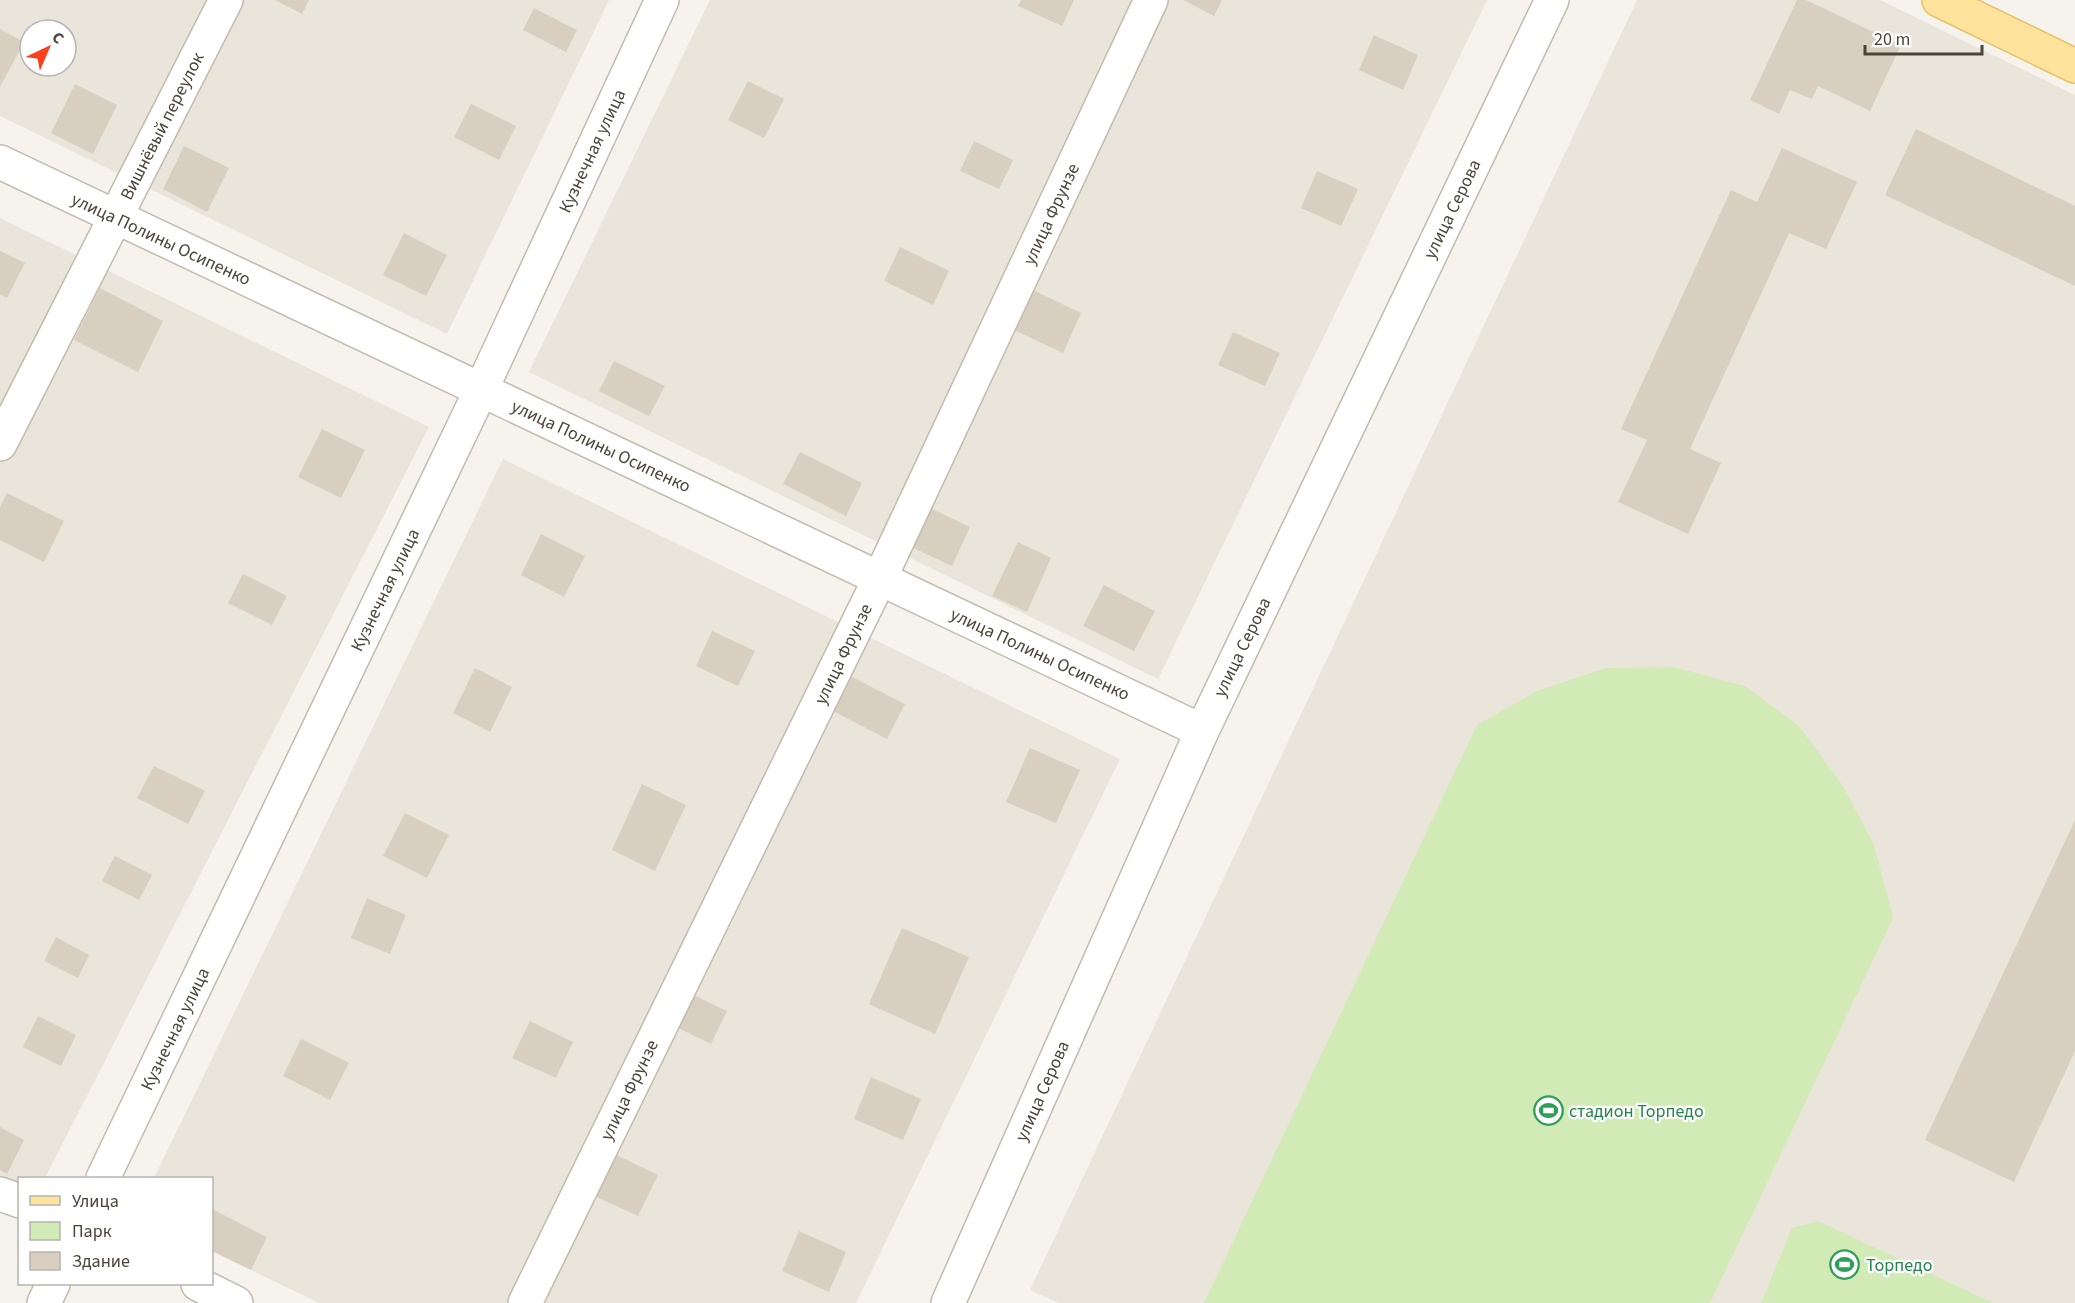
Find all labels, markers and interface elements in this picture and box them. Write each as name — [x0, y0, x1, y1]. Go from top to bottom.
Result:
north arrow — [18, 18, 78, 78]
scale bar — [1865, 18, 1982, 56]
text: С — [47, 27, 69, 49]
text: 20 m — [1874, 27, 1910, 52]
street label: Вишнёвый переулок — [114, 48, 211, 204]
street label: Кузнечная улица — [553, 85, 632, 217]
street label: улица Серова — [1418, 155, 1487, 263]
street label: улица Фрунзе — [1017, 159, 1086, 269]
street label: улица Полины Осипенко — [67, 187, 255, 292]
street label: улица Полины Осипенко — [507, 394, 695, 499]
street label: Кузнечная улица — [345, 525, 426, 656]
street label: улица Серова — [1208, 593, 1277, 701]
street label: улица Фрунзе — [808, 599, 879, 709]
street label: улица Полины Осипенко — [946, 602, 1134, 707]
street label: Кузнечная улица — [135, 964, 216, 1095]
street label: улица Фрунзе — [594, 1035, 665, 1145]
street label: улица Серова — [1009, 1037, 1076, 1146]
sports icon: стадион Торпедо — [1532, 1095, 1564, 1127]
place label: стадион Торпедо — [1569, 1099, 1704, 1124]
legend — [18, 1177, 213, 1285]
text: Улица — [72, 1189, 119, 1214]
text: Парк — [72, 1219, 112, 1244]
text: Здание — [72, 1249, 130, 1274]
sports icon: Торпедо — [1829, 1249, 1861, 1281]
place label: Торпедо — [1866, 1253, 1932, 1278]

